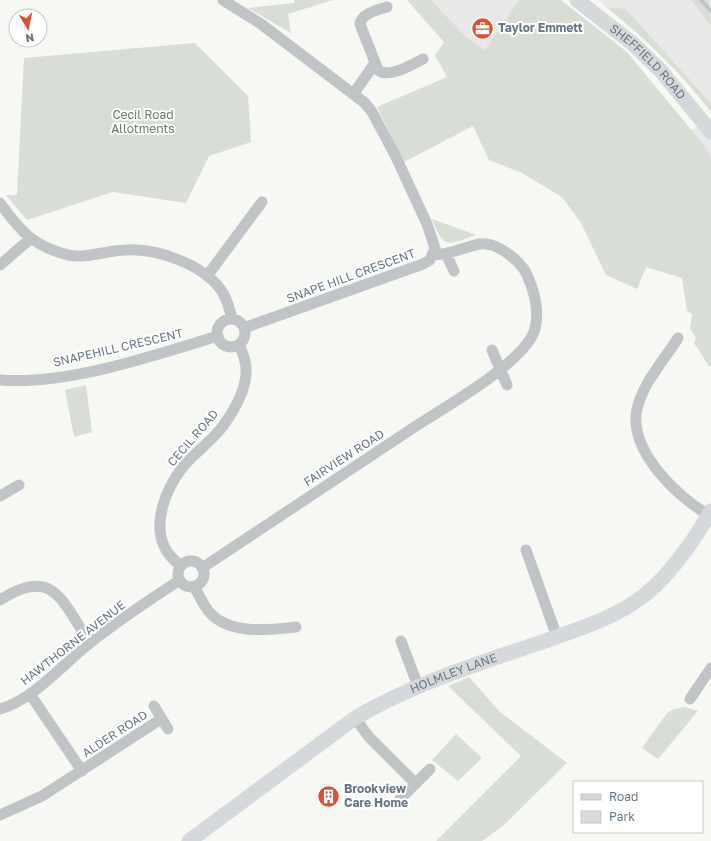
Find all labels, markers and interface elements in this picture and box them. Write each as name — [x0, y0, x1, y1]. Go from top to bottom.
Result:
north arrow — [8, 8, 48, 48]
office icon: Taylor Emmett — [470, 15, 496, 41]
place label: Taylor Emmett — [498, 20, 583, 35]
street label: SHEFFIELD ROAD — [607, 20, 689, 102]
text: N — [25, 31, 35, 45]
park label: Cecil Road Allotments — [111, 107, 175, 136]
street label: SNAPE HILL CRESCENT — [284, 245, 418, 306]
street label: SNAPEHILL CRESCENT — [51, 325, 185, 370]
street label: CECIL ROAD — [164, 406, 221, 469]
street label: FAIRVIEW ROAD — [301, 426, 387, 489]
street label: HAWTHORNE AVENUE — [17, 597, 128, 688]
street label: HOLMLEY LANE — [408, 650, 499, 696]
street label: ALDER ROAD — [79, 707, 150, 760]
place label: Brookview Care Home — [344, 781, 408, 810]
legend — [573, 781, 703, 833]
building icon: Brookview Care Home — [316, 783, 342, 809]
text: Road — [609, 789, 638, 804]
text: Park — [609, 809, 635, 824]

